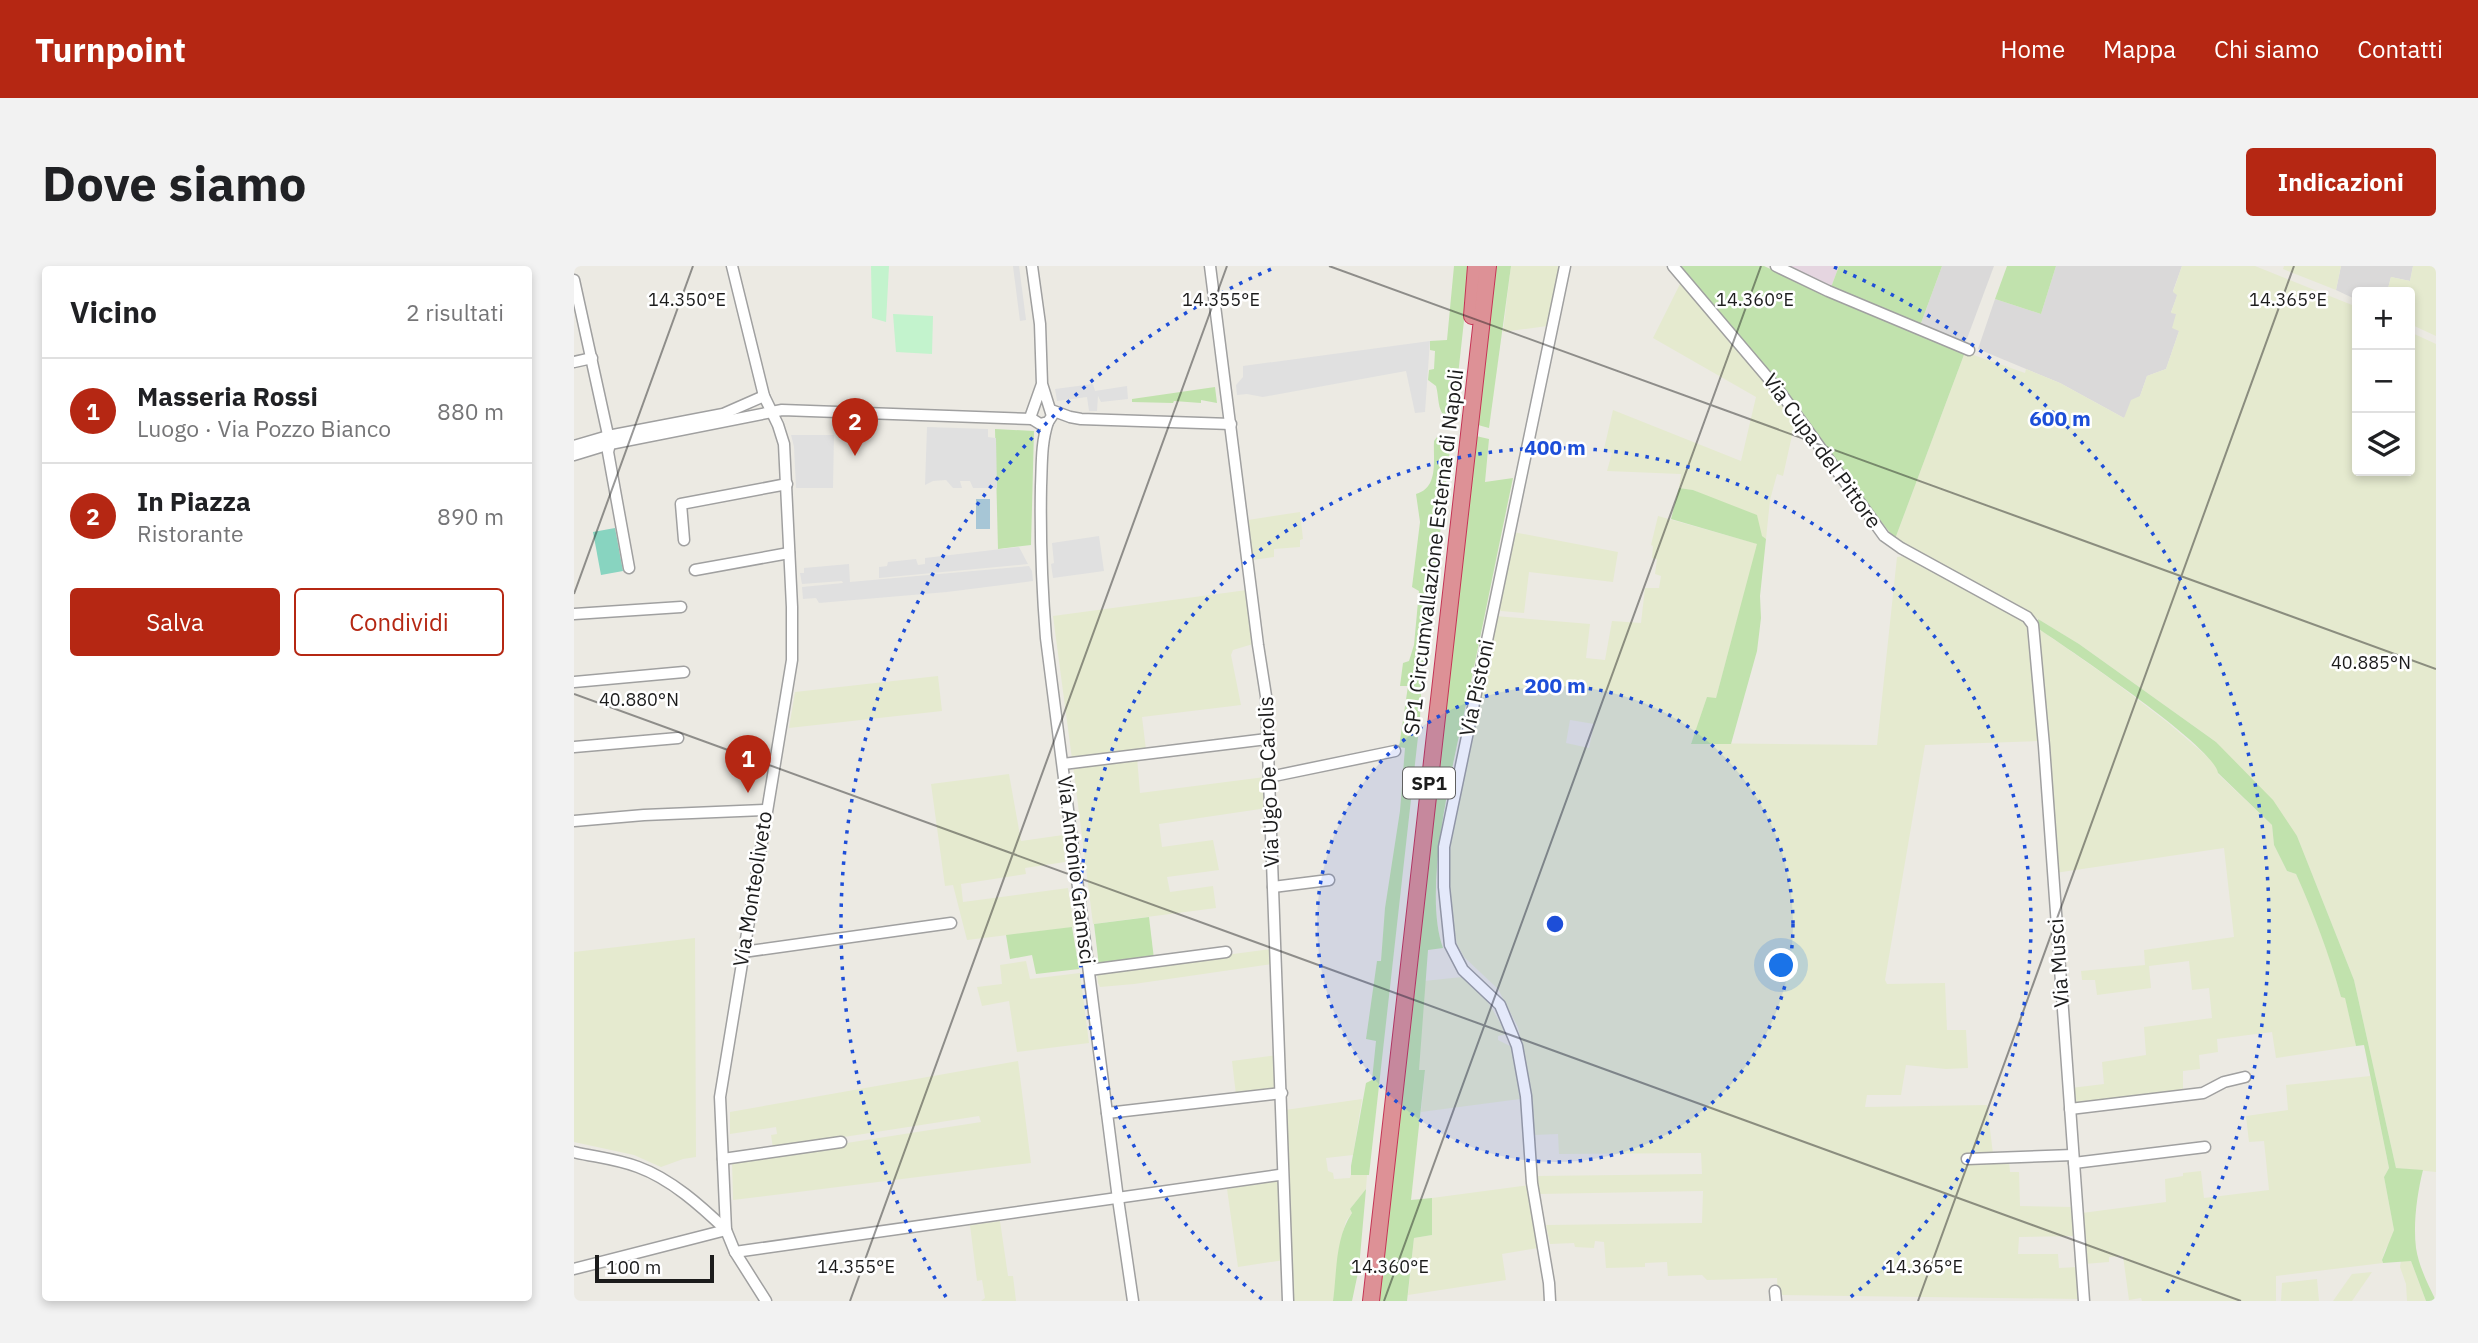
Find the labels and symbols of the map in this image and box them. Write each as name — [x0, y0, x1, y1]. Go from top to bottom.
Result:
text: 14.350°E — [648, 288, 726, 311]
text: 14.355°E — [1182, 288, 1260, 311]
text: 14.360°E — [1716, 288, 1794, 311]
text: 14.365°E — [2249, 288, 2327, 311]
street label: SP1 Circumvallazione Esterna di Napoli — [1397, 367, 1469, 736]
street label: Via Cupa del Pittore — [1757, 367, 1889, 534]
pin: 2 — [832, 398, 878, 456]
text: 600 m — [2029, 404, 2091, 432]
text: 400 m — [1524, 433, 1586, 461]
street label: Via Pistoni — [1452, 637, 1500, 739]
text: 40.885°N — [2331, 651, 2411, 674]
text: 200 m — [1524, 671, 1586, 699]
text: 40.880°N — [599, 688, 679, 711]
street label: Via Ugo De Carolis — [1251, 696, 1285, 868]
pin: 1 — [725, 735, 771, 793]
road number: SP1 — [1403, 768, 1455, 798]
street label: Via Antonio Gramsci — [1051, 774, 1102, 966]
street label: Via Monteoliveto — [726, 809, 778, 969]
centre of rings — [1543, 912, 1567, 936]
street label: Via Musci — [2041, 918, 2075, 1009]
your location — [1764, 948, 1798, 982]
scale bar — [595, 1252, 714, 1284]
text: 14.355°E — [817, 1255, 895, 1278]
text: 14.360°E — [1351, 1255, 1429, 1278]
text: 14.365°E — [1885, 1255, 1963, 1278]

